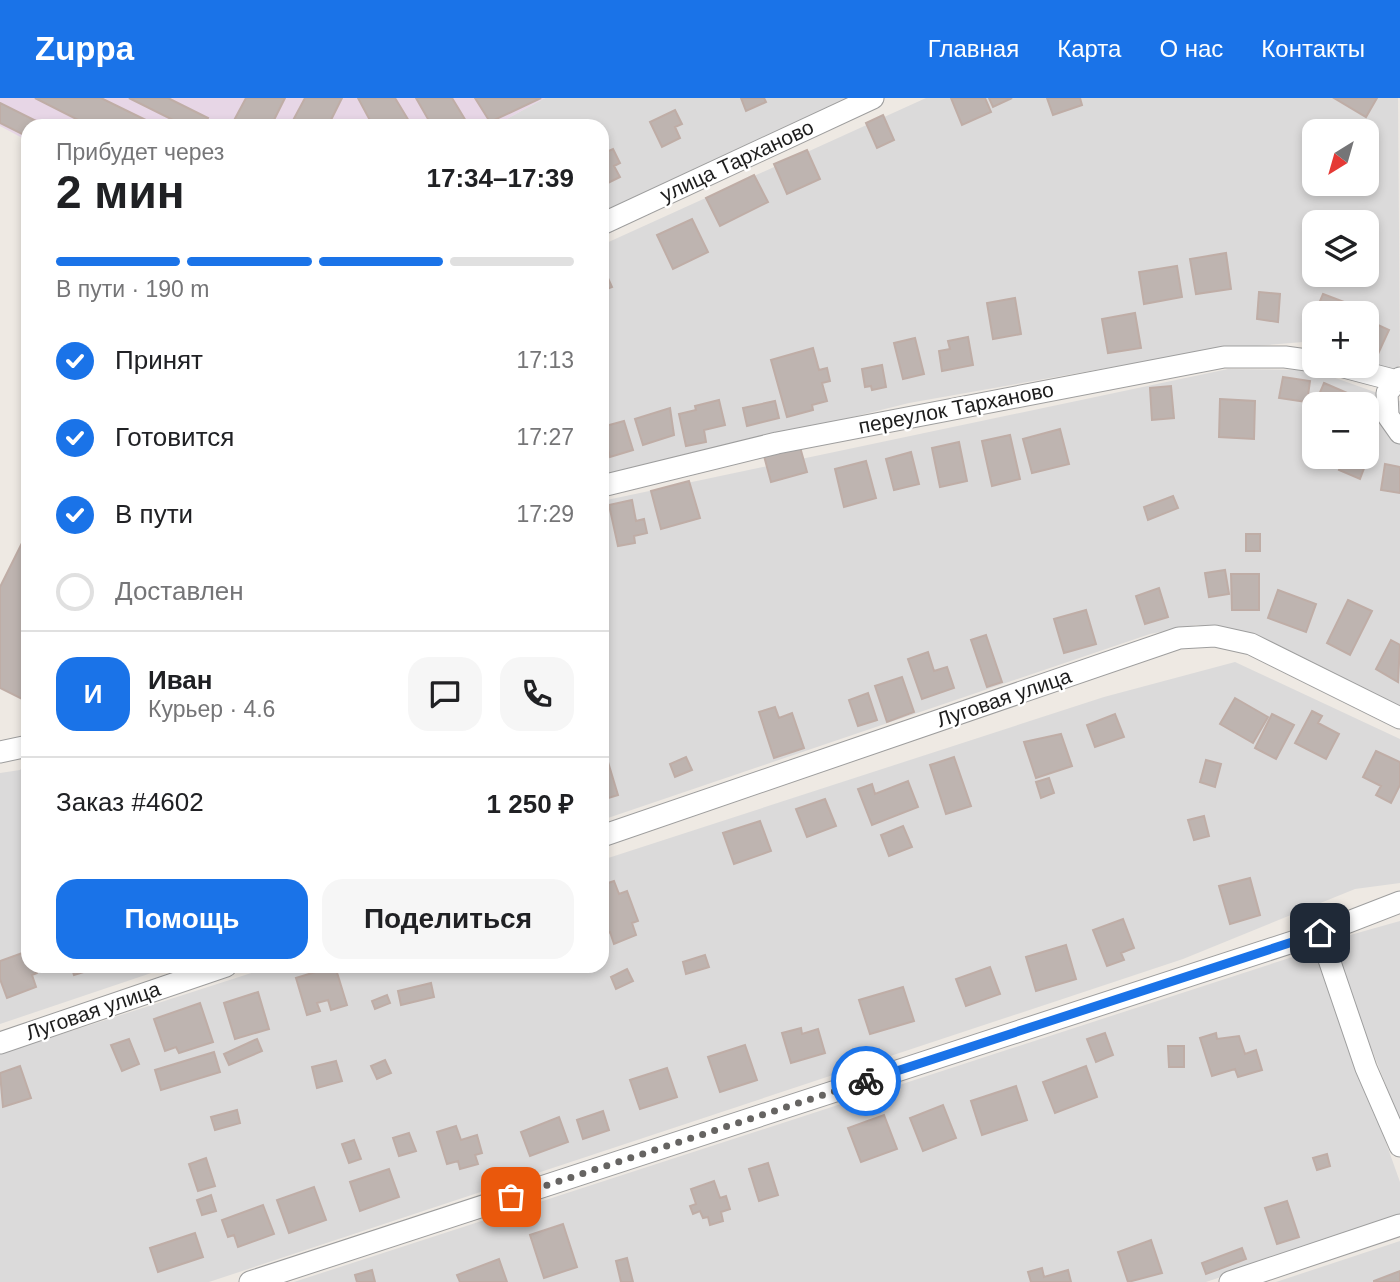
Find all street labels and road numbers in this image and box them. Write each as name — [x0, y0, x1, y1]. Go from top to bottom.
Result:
street label: улица Тарханово — [657, 115, 817, 206]
street label: переулок Тарханово — [856, 377, 1055, 438]
street label: Луговая улица — [933, 664, 1075, 731]
street label: Луговая улица — [22, 977, 164, 1044]

